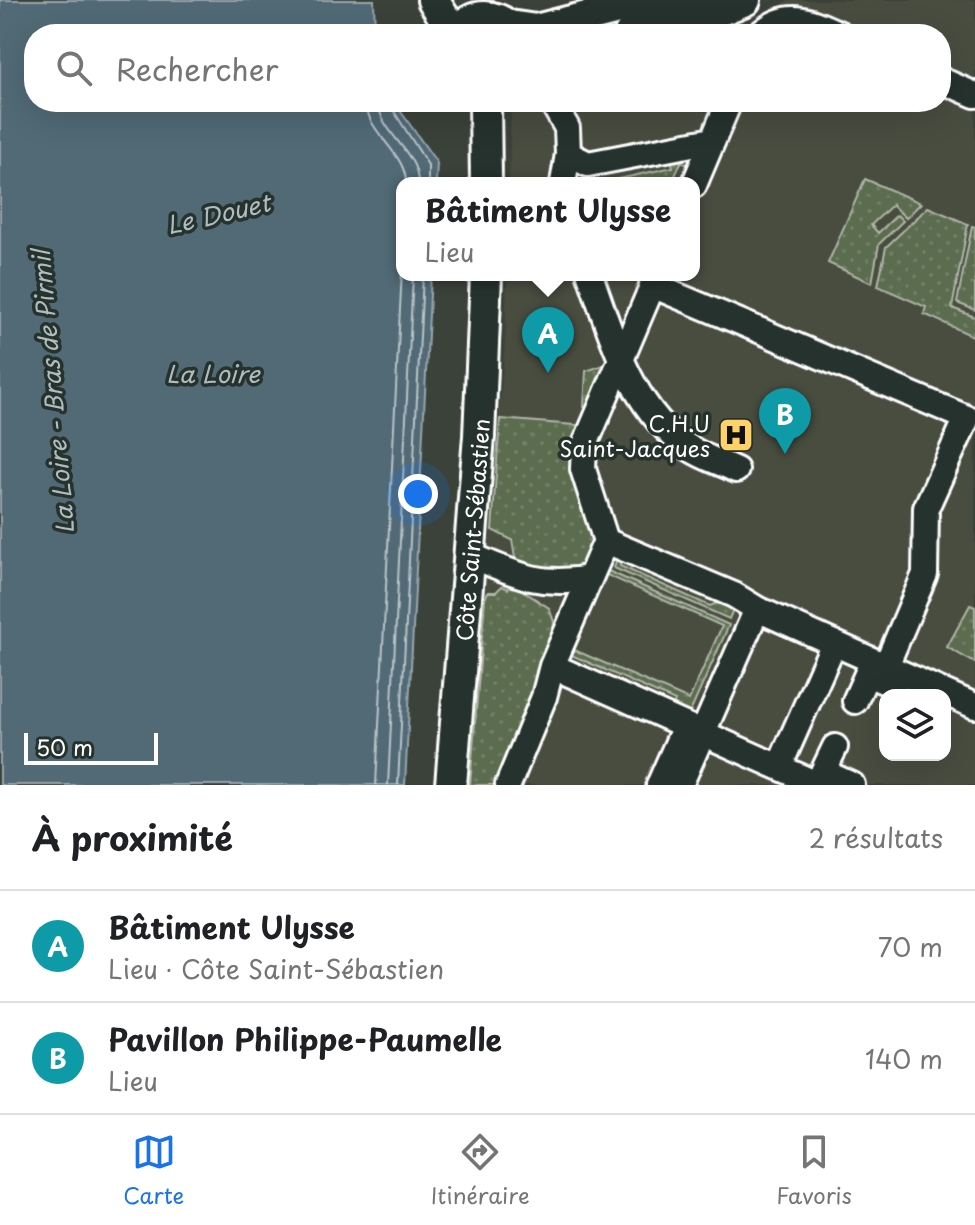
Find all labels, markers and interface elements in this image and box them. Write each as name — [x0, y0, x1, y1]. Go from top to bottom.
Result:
search box — [24, 24, 951, 112]
icon: search — [52, 46, 96, 90]
text: Rechercher — [116, 46, 279, 91]
popup — [396, 177, 700, 281]
water label: Le Douet — [163, 183, 276, 242]
text: Bâtiment Ulysse — [425, 187, 671, 232]
text: Lieu — [425, 232, 474, 271]
water label: La Loire - Bras de Pirmil — [21, 246, 82, 535]
pin: A — [522, 307, 574, 373]
water label: La Loire — [166, 355, 261, 391]
pin: B — [759, 388, 811, 454]
place label: C.H.U Saint-Jacques — [560, 406, 710, 464]
hospital icon: C.H.U Saint-Jacques — [717, 416, 755, 454]
street label: Côte Saint-Sébastien — [446, 418, 496, 642]
your location — [398, 474, 438, 514]
map controls — [879, 689, 951, 761]
button: layers — [879, 689, 951, 761]
scale bar — [24, 729, 158, 765]
text: 50 m — [36, 730, 93, 763]
text: À proximité — [32, 811, 233, 863]
text: 2 résultats — [809, 818, 943, 857]
text: Bâtiment Ulysse — [108, 904, 355, 949]
text: A — [48, 927, 68, 966]
text: 70 m — [878, 927, 943, 966]
text: Lieu · Côte Saint-Sébastien — [108, 949, 444, 988]
text: Pavillon Philippe-Paumelle — [108, 1016, 502, 1061]
text: B — [49, 1039, 67, 1078]
text: 140 m — [865, 1039, 943, 1078]
text: Lieu — [108, 1061, 158, 1100]
tab: Carte — [123, 1130, 184, 1211]
tab: Itinéraire — [431, 1130, 530, 1211]
tab: Favoris — [776, 1130, 852, 1211]

